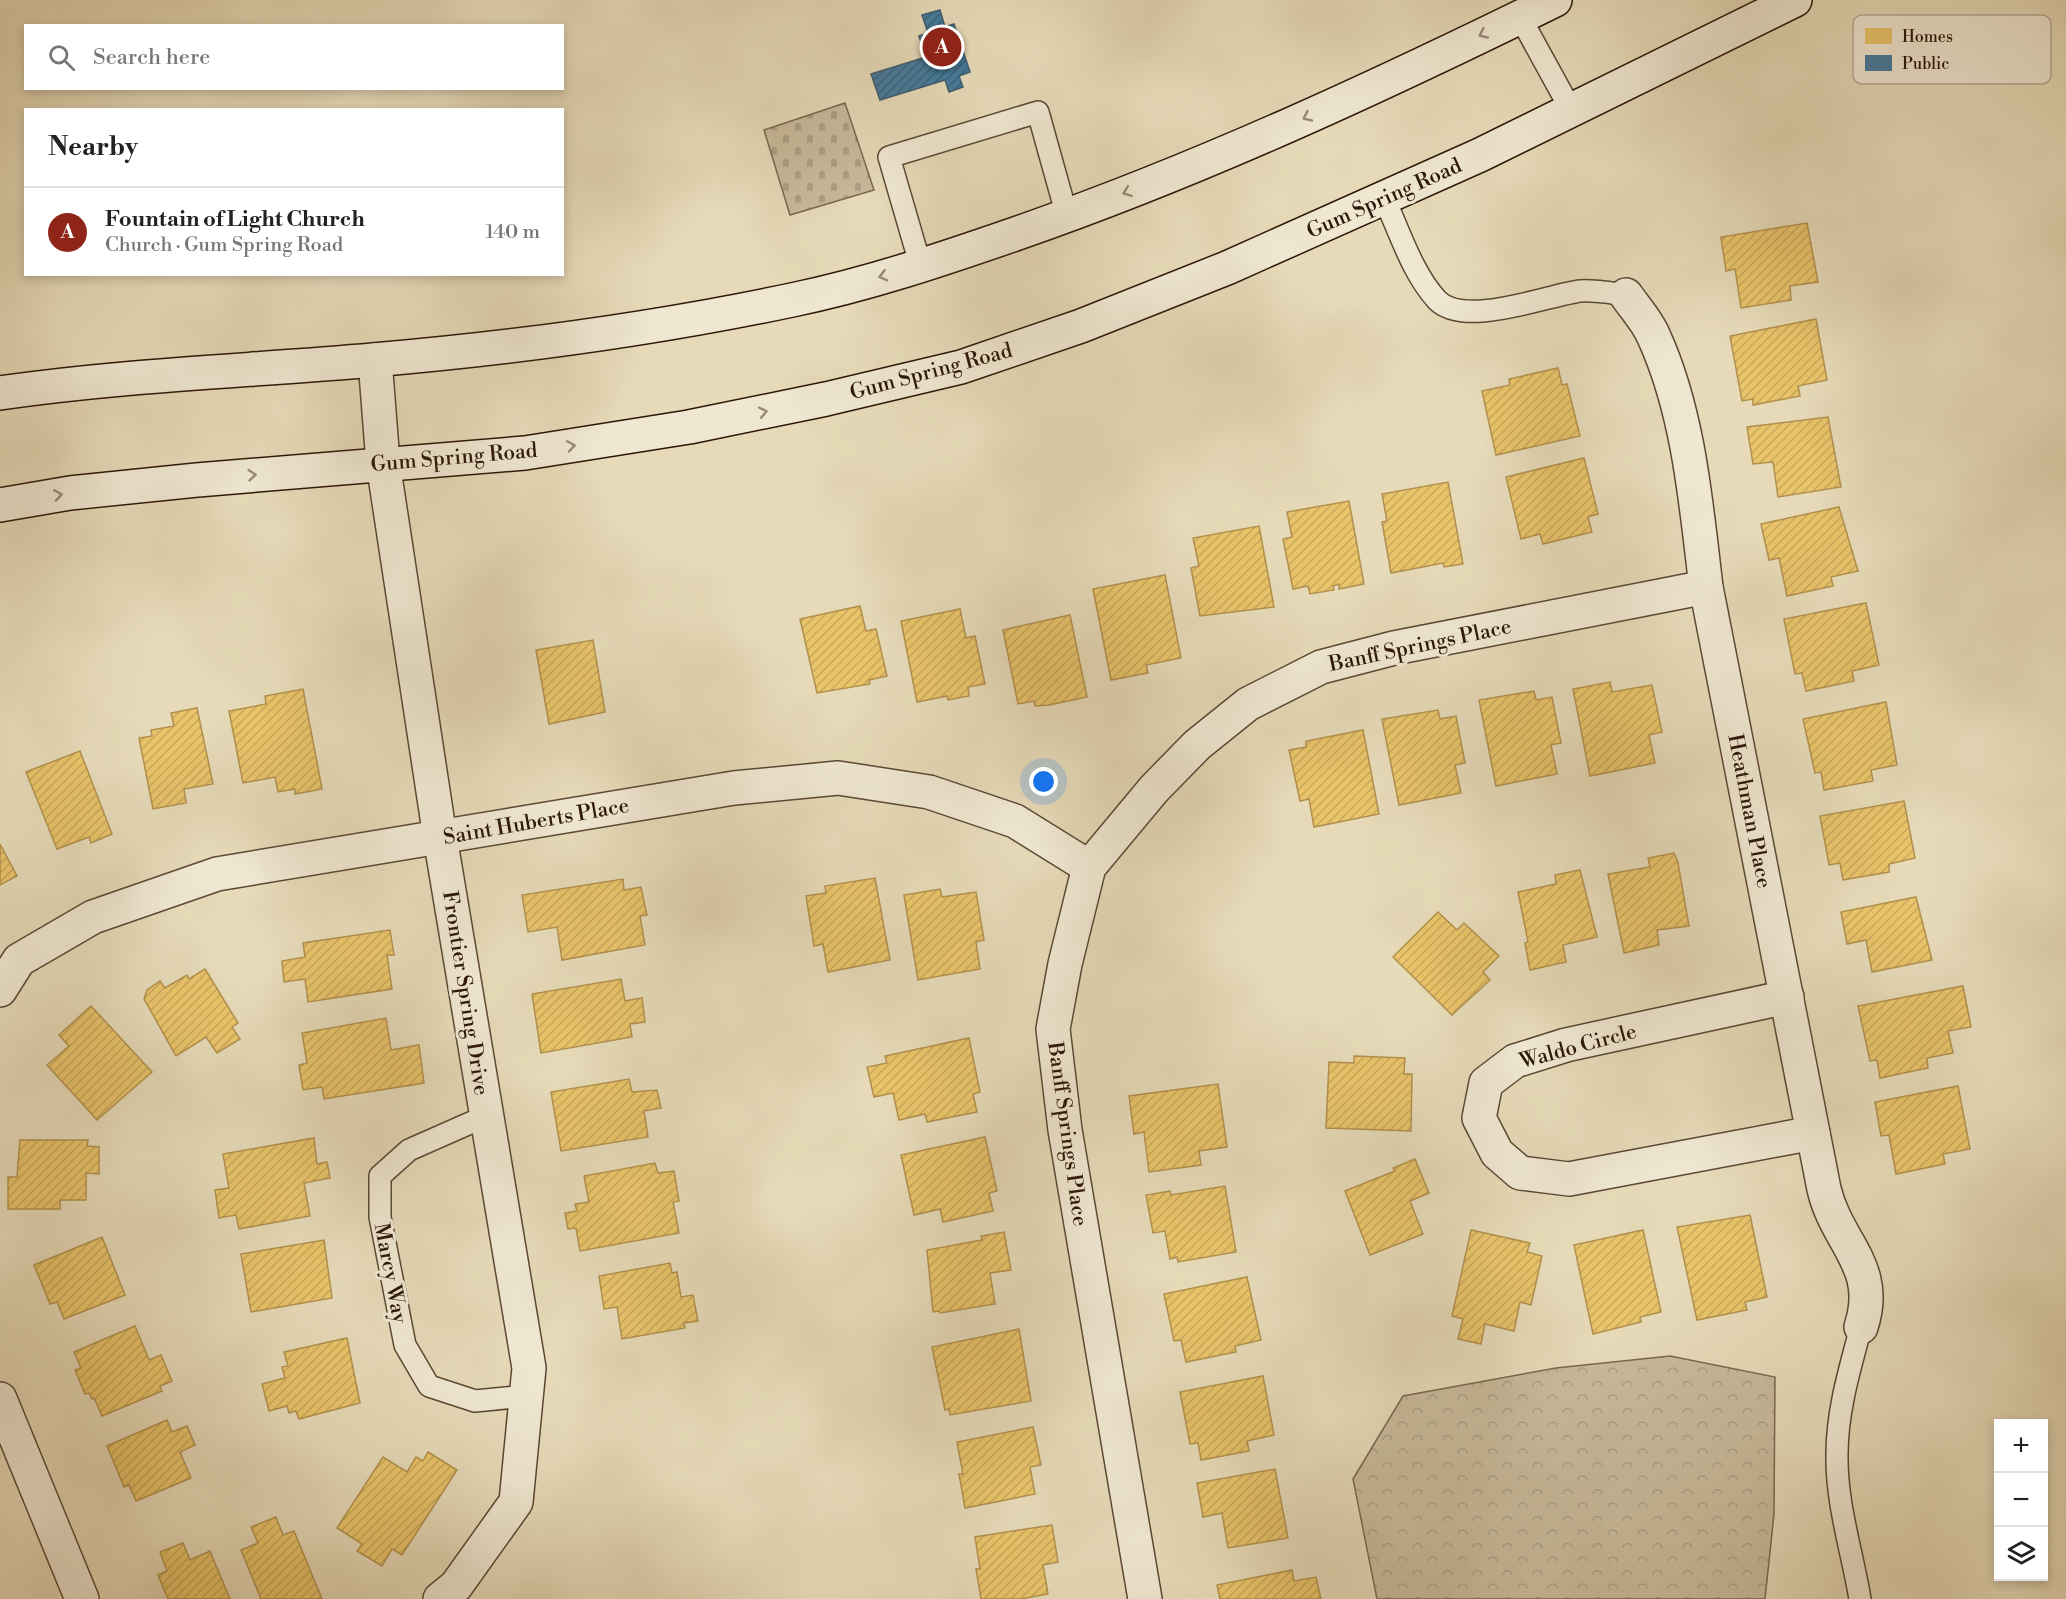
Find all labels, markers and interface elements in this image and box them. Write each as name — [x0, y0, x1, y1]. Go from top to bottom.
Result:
legend — [1853, 15, 2051, 84]
search box — [24, 24, 564, 90]
pin: A — [922, 24, 962, 70]
one-way arrow — [1479, 27, 1490, 39]
text: Homes — [1902, 27, 1953, 47]
icon: search — [45, 41, 78, 74]
text: Search here — [93, 44, 210, 71]
text: Public — [1902, 54, 1949, 74]
one-way arrow — [1302, 110, 1313, 122]
text: Nearby — [48, 131, 138, 163]
street label: Gum Spring Road — [1303, 153, 1466, 245]
one-way arrow — [1122, 185, 1133, 198]
text: Fountain of Light Church — [105, 206, 365, 233]
text: A — [60, 220, 75, 245]
text: 140 m — [485, 220, 540, 245]
text: Church · Gum Spring Road — [105, 233, 343, 258]
one-way arrow — [879, 269, 889, 282]
street label: Gum Spring Road — [847, 338, 1015, 406]
one-way arrow — [758, 406, 768, 419]
street label: Gum Spring Road — [370, 438, 539, 478]
one-way arrow — [567, 440, 576, 452]
one-way arrow — [247, 469, 256, 482]
one-way arrow — [53, 490, 62, 502]
street label: Banff Springs Place — [1326, 614, 1514, 678]
street label: Heathman Place — [1721, 732, 1777, 891]
your location — [1029, 767, 1058, 796]
street label: Saint Huberts Place — [441, 793, 631, 851]
street label: Frontier Spring Drive — [436, 889, 494, 1097]
street label: Waldo Circle — [1516, 1019, 1640, 1075]
street label: Banff Springs Place — [1041, 1039, 1093, 1228]
street label: Marcy Way — [368, 1221, 413, 1326]
map controls — [1994, 1419, 2048, 1581]
button: + — [1994, 1419, 2048, 1473]
button: − — [1994, 1473, 2048, 1527]
button: layers — [1994, 1527, 2048, 1581]

